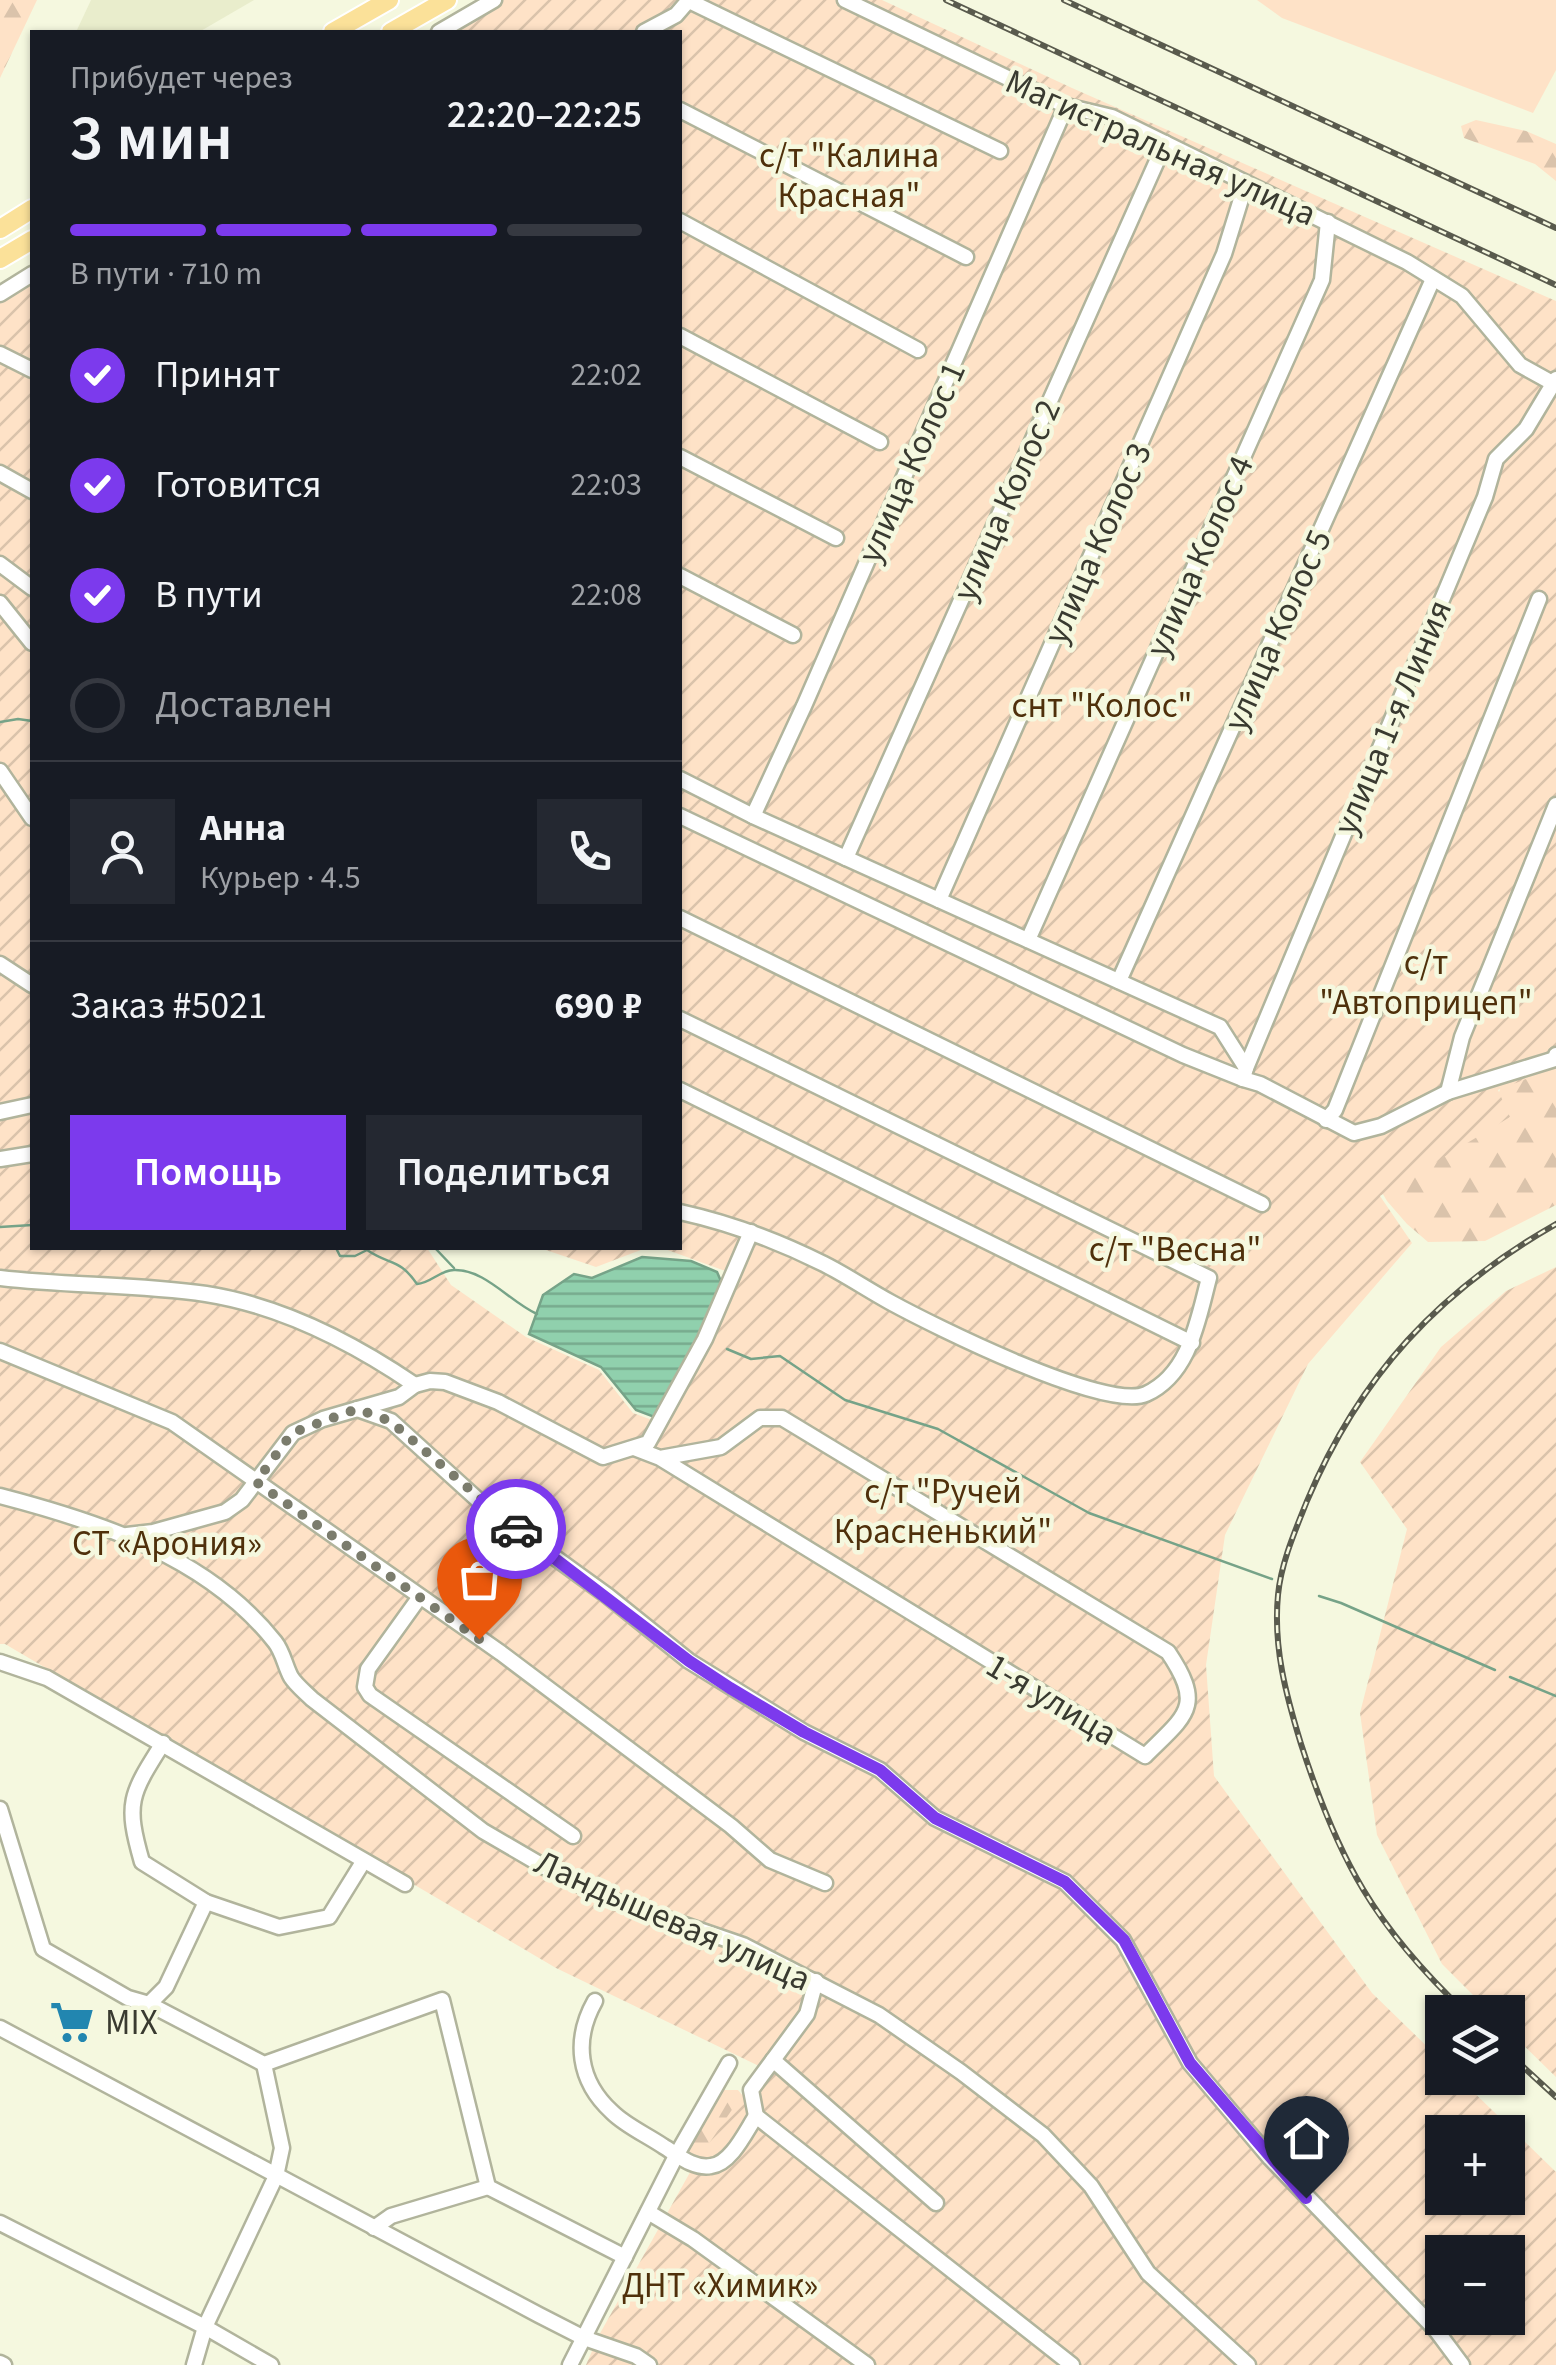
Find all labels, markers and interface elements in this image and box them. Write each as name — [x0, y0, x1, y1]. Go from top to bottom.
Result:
text: Прибудет через — [70, 55, 293, 101]
street label: Магистральная улица — [997, 57, 1324, 239]
text: 22:20–22:25 — [447, 88, 642, 142]
text: 3 мин — [70, 92, 233, 185]
park label: с/т "Калина Красная" — [759, 131, 939, 221]
text: В пути · 710 m — [70, 251, 262, 297]
icon: check — [70, 348, 125, 403]
text: Принят — [155, 348, 280, 402]
text: 22:02 — [570, 352, 642, 398]
street label: улица Колос 1 — [845, 354, 979, 571]
street label: улица Колос 2 — [940, 392, 1074, 609]
street label: улица Колос 3 — [1031, 435, 1165, 652]
street label: улица Колос 4 — [1133, 448, 1267, 665]
icon: check — [70, 458, 125, 513]
text: Готовится — [155, 458, 322, 512]
text: 22:03 — [570, 462, 642, 508]
street label: улица Колос 5 — [1211, 522, 1345, 739]
icon: check — [70, 568, 125, 623]
text: В пути — [155, 568, 263, 622]
text: 22:08 — [570, 572, 642, 618]
street label: улица 1-я Линия — [1321, 592, 1465, 843]
text: Доставлен — [155, 678, 333, 732]
park label: снт "Колос" — [1011, 681, 1193, 731]
button: person — [70, 799, 175, 904]
button: phone — [537, 799, 642, 904]
text: Анна — [200, 801, 286, 855]
text: Курьер · 4.5 — [200, 855, 361, 901]
park label: с/т "Автоприцеп" — [1319, 938, 1533, 1028]
text: Заказ #5021 — [70, 979, 267, 1033]
text: 690 ₽ — [554, 979, 642, 1033]
button: Помощь — [70, 1115, 346, 1230]
button: Поделиться — [366, 1115, 642, 1230]
park label: с/т "Весна" — [1089, 1225, 1261, 1275]
park label: с/т "Ручей Красненький" — [834, 1467, 1052, 1557]
courier — [466, 1479, 566, 1579]
icon: car — [489, 1502, 544, 1557]
park label: СТ «Арония» — [72, 1519, 262, 1569]
pin — [437, 1537, 522, 1640]
icon: bag — [452, 1552, 507, 1607]
street label: 1-я улица — [977, 1641, 1126, 1759]
street label: Ландышевая улица — [527, 1838, 819, 2004]
map controls — [1425, 1995, 1525, 2335]
button: layers — [1425, 1995, 1525, 2095]
supermarket icon: MIX — [48, 1998, 96, 2046]
place label: MIX — [105, 1998, 158, 2048]
pin — [1264, 2096, 1349, 2199]
icon: home — [1279, 2111, 1334, 2166]
button: + — [1425, 2115, 1525, 2215]
button: − — [1425, 2235, 1525, 2335]
park label: ДНТ «Химик» — [622, 2261, 818, 2311]

